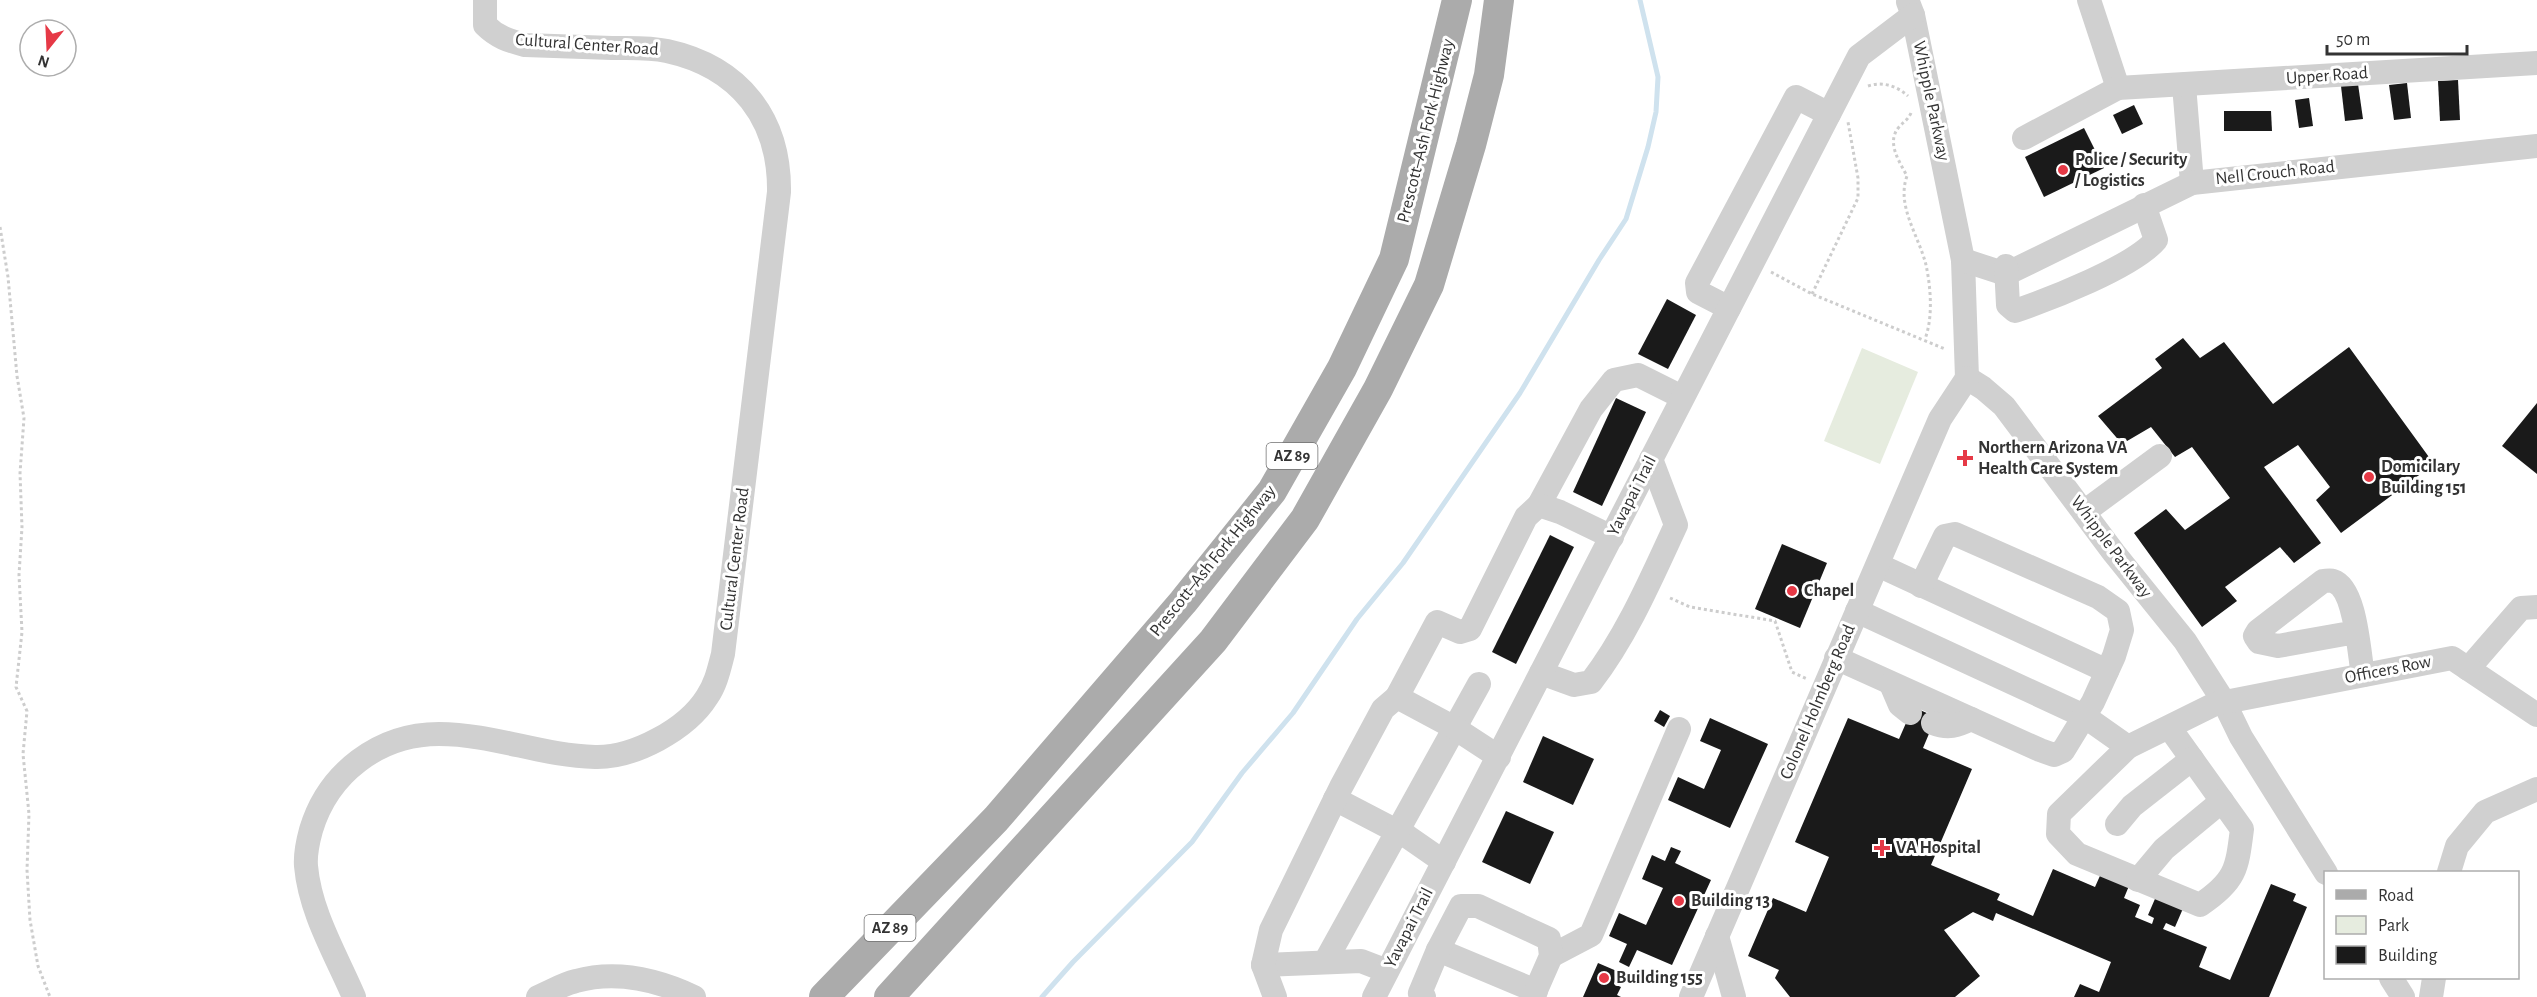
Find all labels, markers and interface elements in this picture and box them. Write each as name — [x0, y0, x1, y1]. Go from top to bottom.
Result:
north arrow — [18, 18, 78, 78]
scale bar — [2327, 18, 2466, 56]
street label: Cultural Center Road — [515, 31, 659, 59]
text: 50 m — [2336, 31, 2370, 49]
street label: Prescott–Ash Fork Highway — [1394, 37, 1458, 225]
street label: Whipple Parkway — [1909, 39, 1953, 163]
text: N — [36, 52, 51, 71]
street label: Upper Road — [2285, 64, 2369, 88]
place label: Police / Security / Logistics — [2074, 151, 2188, 190]
street label: Nell Crouch Road — [2214, 158, 2336, 188]
marker: Police / Security / Logistics — [2056, 163, 2070, 177]
place label: Northern Arizona VA Health Care System — [1978, 439, 2128, 478]
road number: AZ 89 — [1266, 443, 1318, 469]
marker: Northern Arizona VA Health Care System — [1956, 449, 1974, 467]
street label: Yavapai Trail — [1604, 453, 1660, 539]
place label: Domicilary Building 151 — [2381, 458, 2466, 497]
marker: Domicilary Building 151 — [2362, 470, 2376, 484]
street label: Prescott–Ash Fork Highway — [1147, 482, 1280, 640]
street label: Cultural Center Road — [717, 487, 753, 631]
street label: Whipple Parkway — [2067, 493, 2155, 602]
place label: Chapel — [1804, 582, 1854, 600]
marker: Chapel — [1785, 584, 1799, 598]
street label: Colonel Holmberg Road — [1777, 622, 1859, 782]
street label: Officers Row — [2343, 653, 2433, 687]
marker: VA Hospital — [1873, 839, 1891, 857]
place label: VA Hospital — [1896, 839, 1981, 857]
legend — [2324, 871, 2519, 979]
street label: Yavapai Trail — [1381, 885, 1437, 971]
text: Road — [2378, 887, 2414, 905]
place label: Building 13 — [1691, 892, 1770, 910]
marker: Building 13 — [1672, 894, 1686, 908]
road number: AZ 89 — [864, 915, 916, 941]
text: Park — [2378, 917, 2410, 935]
text: Building — [2378, 947, 2438, 965]
place label: Building 155 — [1616, 969, 1703, 987]
marker: Building 155 — [1597, 971, 1611, 985]

